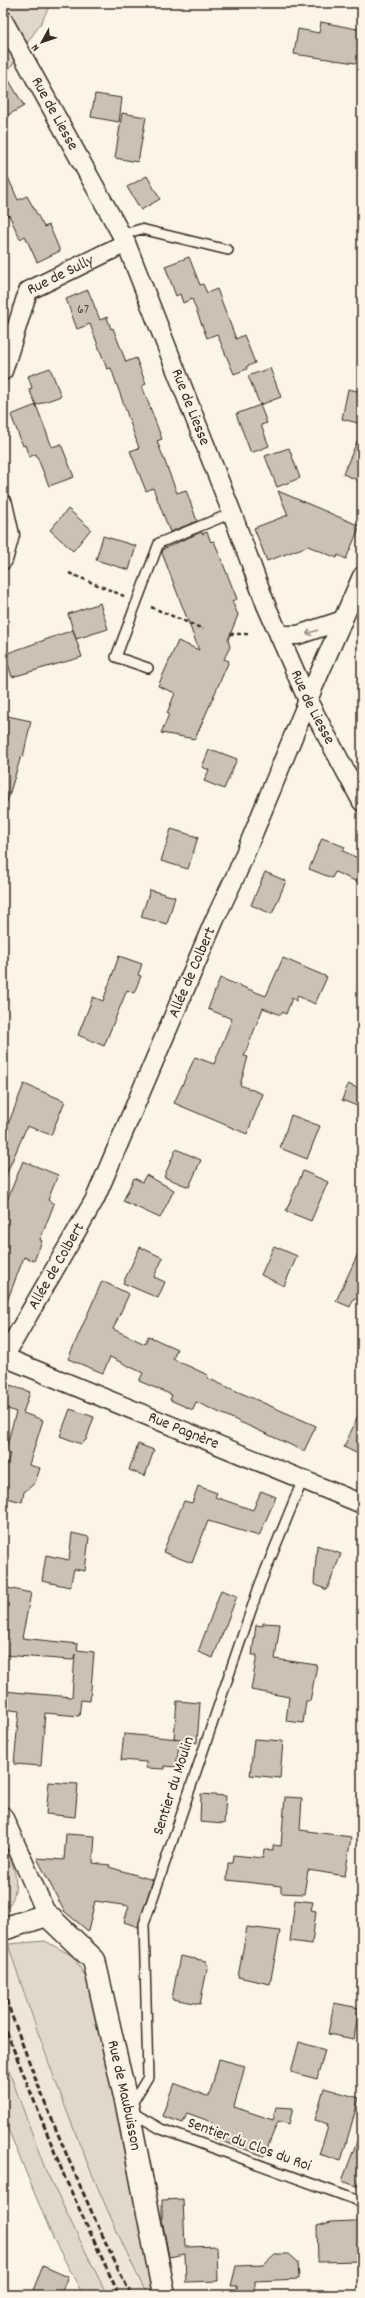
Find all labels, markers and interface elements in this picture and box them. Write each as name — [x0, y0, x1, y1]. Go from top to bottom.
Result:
north arrow — [22, 22, 62, 62]
text: N — [28, 39, 44, 54]
street label: Rue de Liesse — [25, 73, 84, 155]
street label: Rue de Sully — [23, 249, 98, 301]
house number: 67 — [77, 300, 89, 320]
street label: Rue de Liesse — [165, 365, 216, 449]
one-way arrow — [305, 629, 318, 636]
street label: Rue de Liesse — [284, 666, 341, 749]
street label: Allée de Colbert — [162, 923, 222, 1022]
street label: Allée de Colbert — [22, 1218, 91, 1314]
street label: Rue Pagnère — [145, 1406, 222, 1455]
street label: Sentier du Moulin — [147, 1734, 201, 1838]
street label: Rue de Maubuisson — [101, 2038, 147, 2153]
street label: Sentier du Clos du Roi — [184, 2112, 314, 2178]

